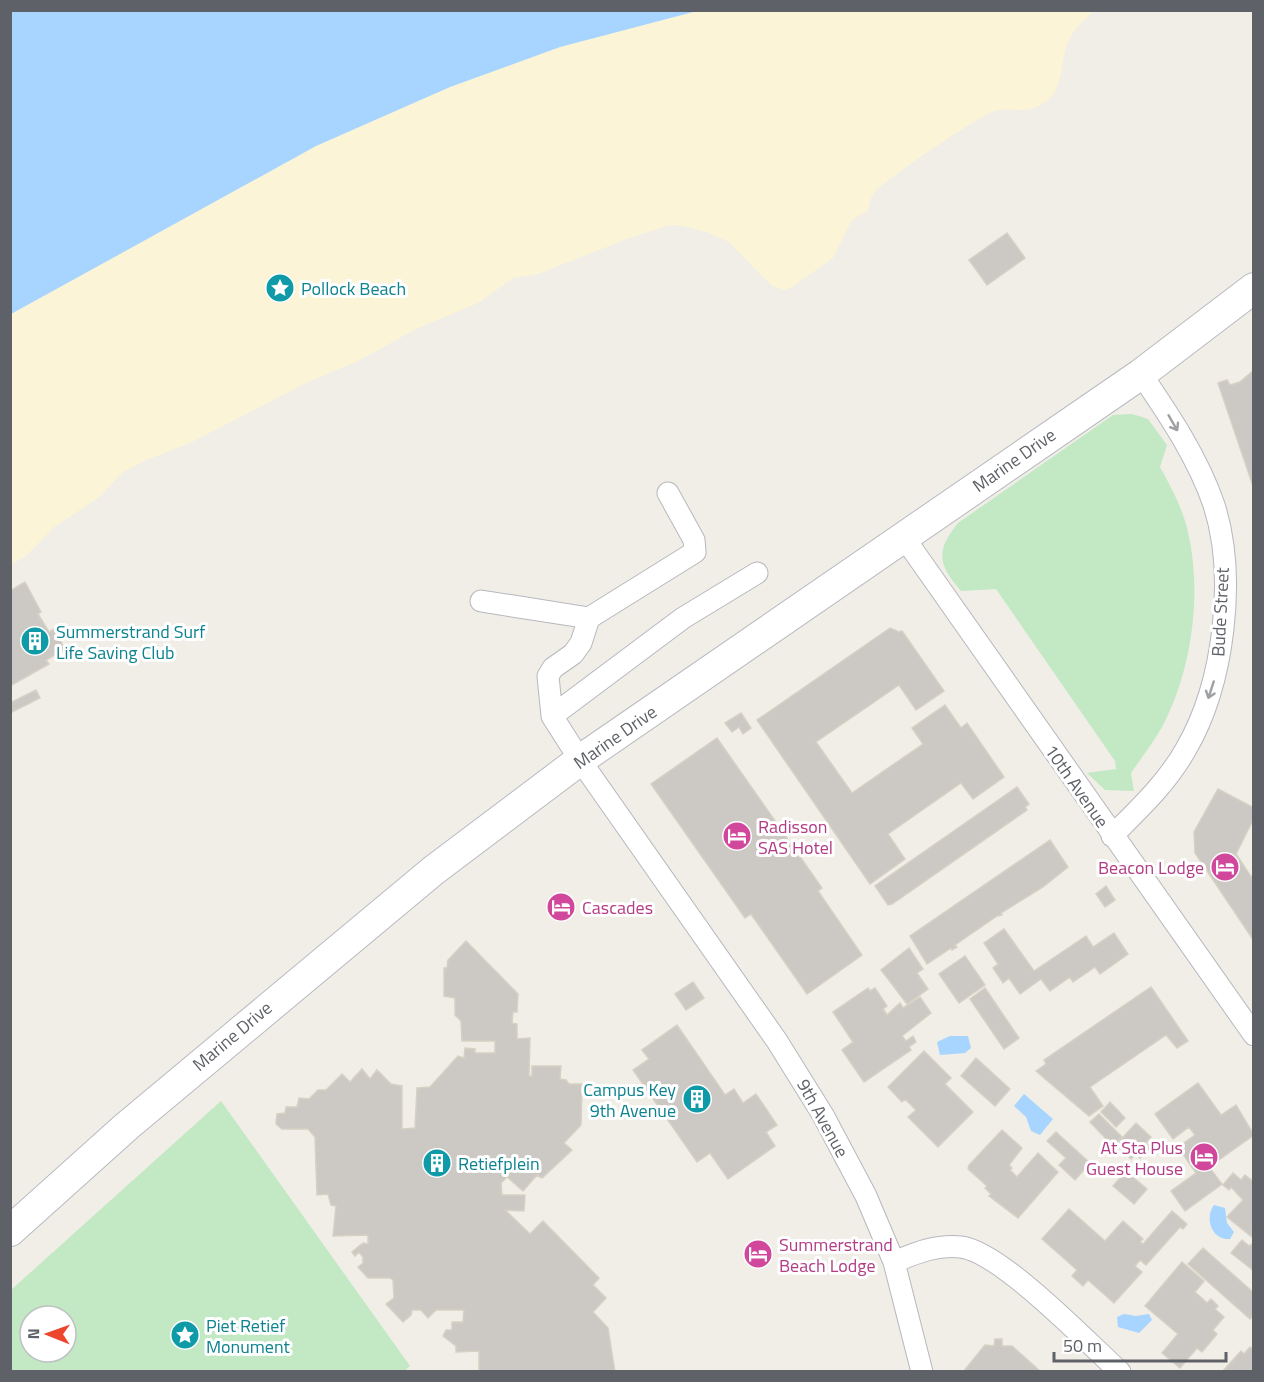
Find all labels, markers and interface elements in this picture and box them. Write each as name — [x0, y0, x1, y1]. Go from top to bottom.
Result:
place icon: Pollock Beach — [264, 272, 296, 304]
place label: Pollock Beach — [301, 275, 406, 302]
one-way arrow — [1167, 414, 1179, 431]
street label: Marine Drive — [967, 421, 1061, 499]
street label: Bude Street — [1204, 566, 1236, 657]
place label: Summerstrand Surf Life Saving Club — [56, 618, 205, 666]
building icon: Summerstrand Surf Life Saving Club — [19, 625, 51, 657]
one-way arrow — [1204, 680, 1215, 699]
street label: Marine Drive — [568, 698, 662, 776]
street label: 10th Avenue — [1038, 739, 1116, 833]
place label: Radisson SAS Hotel — [758, 813, 833, 861]
hotel icon: Radisson SAS Hotel — [721, 820, 753, 852]
hotel icon: Beacon Lodge — [1209, 851, 1241, 883]
place label: Beacon Lodge — [1098, 854, 1204, 881]
hotel icon: Cascades — [545, 891, 577, 923]
place label: Cascades — [582, 894, 653, 921]
street label: Marine Drive — [186, 995, 278, 1077]
street label: 9th Avenue — [790, 1074, 856, 1162]
place label: Campus Key 9th Avenue — [583, 1076, 676, 1124]
building icon: Campus Key 9th Avenue — [681, 1083, 713, 1115]
place label: At Sta Plus Guest House — [1086, 1134, 1183, 1182]
hotel icon: At Sta Plus Guest House — [1188, 1141, 1220, 1173]
building icon: Retiefplein — [421, 1147, 453, 1179]
place label: Retiefplein — [458, 1150, 540, 1177]
place label: Summerstrand Beach Lodge — [779, 1231, 893, 1279]
hotel icon: Summerstrand Beach Lodge — [742, 1238, 774, 1270]
north arrow — [18, 1304, 78, 1364]
place label: Piet Retief Monument — [206, 1312, 291, 1360]
place icon: Piet Retief Monument — [169, 1319, 201, 1351]
scale bar — [1054, 1325, 1226, 1363]
text: N — [21, 1328, 45, 1339]
text: 50 m — [1063, 1332, 1102, 1359]

